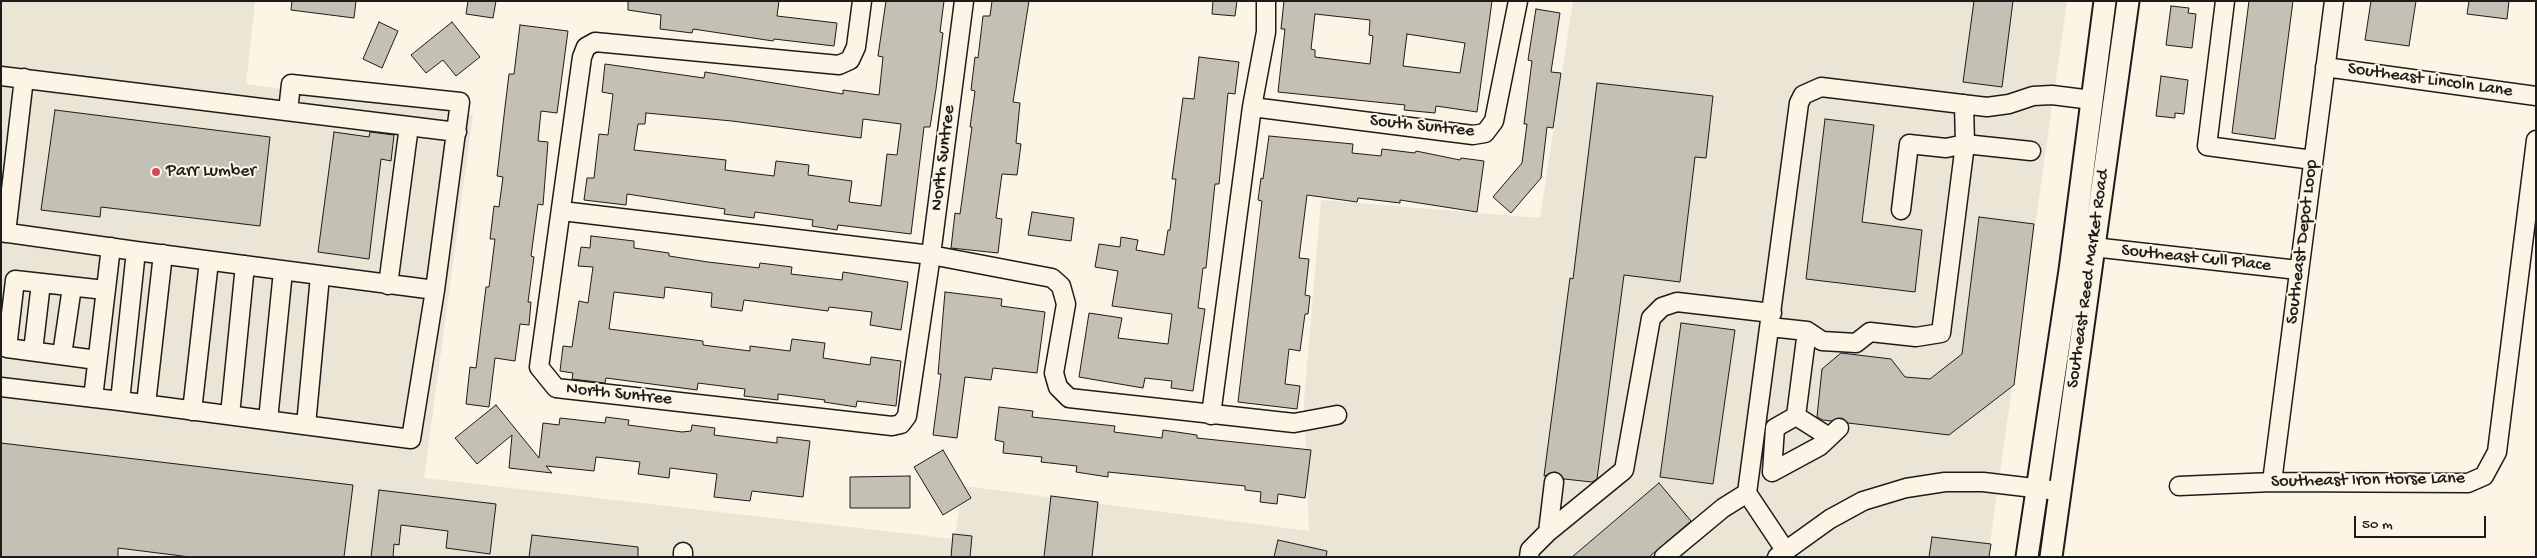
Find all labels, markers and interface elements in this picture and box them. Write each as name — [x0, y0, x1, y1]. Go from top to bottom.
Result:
street label: Southeast Lincoln Lane — [2346, 59, 2514, 103]
street label: North Suntree — [927, 104, 961, 212]
street label: South Suntree — [1369, 111, 1475, 143]
street label: Southeast Depot Loop — [2282, 158, 2324, 326]
place label: Parr Lumber — [166, 161, 256, 183]
marker: Parr Lumber — [150, 166, 162, 178]
street label: Southeast Reed Market Road — [2063, 168, 2115, 390]
street label: Southeast Cull Place — [2120, 240, 2272, 278]
street label: North Suntree — [565, 379, 673, 411]
street label: Southeast Iron Horse Lane — [2271, 469, 2465, 493]
scale bar — [2357, 506, 2490, 538]
text: 50 m — [2362, 516, 2393, 534]

